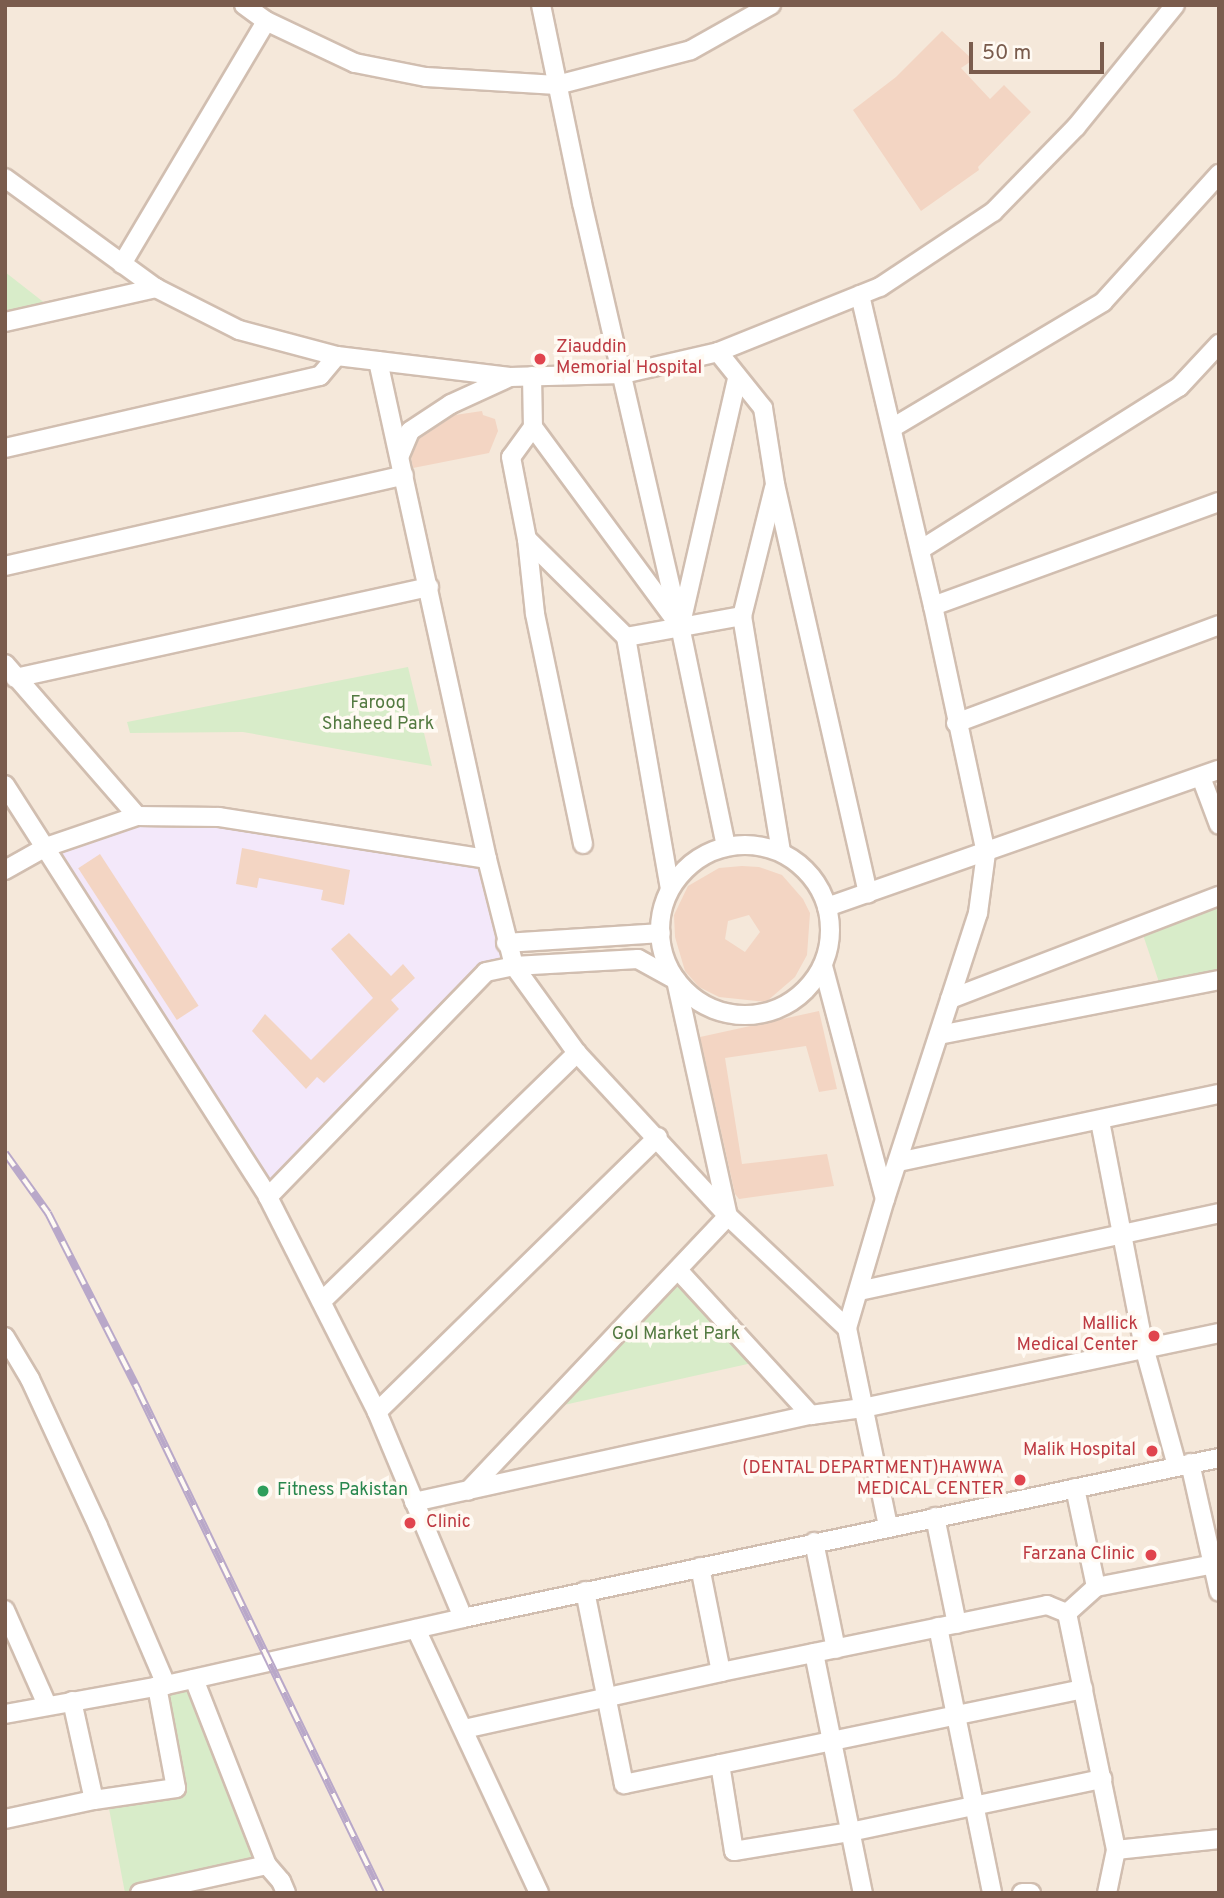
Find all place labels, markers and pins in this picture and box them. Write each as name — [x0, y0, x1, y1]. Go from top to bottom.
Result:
place label: Ziauddin Memorial Hospital — [556, 338, 702, 380]
marker: Ziauddin Memorial Hospital — [530, 349, 550, 369]
place label: Mallick Medical Center — [1017, 1315, 1138, 1358]
marker: Mallick Medical Center — [1144, 1326, 1164, 1346]
place label: Malik Hospital — [1023, 1440, 1136, 1462]
marker: Malik Hospital — [1142, 1441, 1162, 1461]
place label: (DENTAL DEPARTMENT)HAWWA MEDICAL CENTER — [742, 1459, 1004, 1502]
marker: (DENTAL DEPARTMENT)HAWWA MEDICAL CENTER — [1010, 1470, 1030, 1490]
place label: Fitness Pakistan — [277, 1480, 408, 1502]
marker: Fitness Pakistan — [255, 1483, 271, 1499]
place label: Clinic — [426, 1512, 471, 1534]
marker: Clinic — [400, 1513, 420, 1533]
place label: Farzana Clinic — [1022, 1544, 1135, 1566]
marker: Farzana Clinic — [1141, 1545, 1161, 1565]

